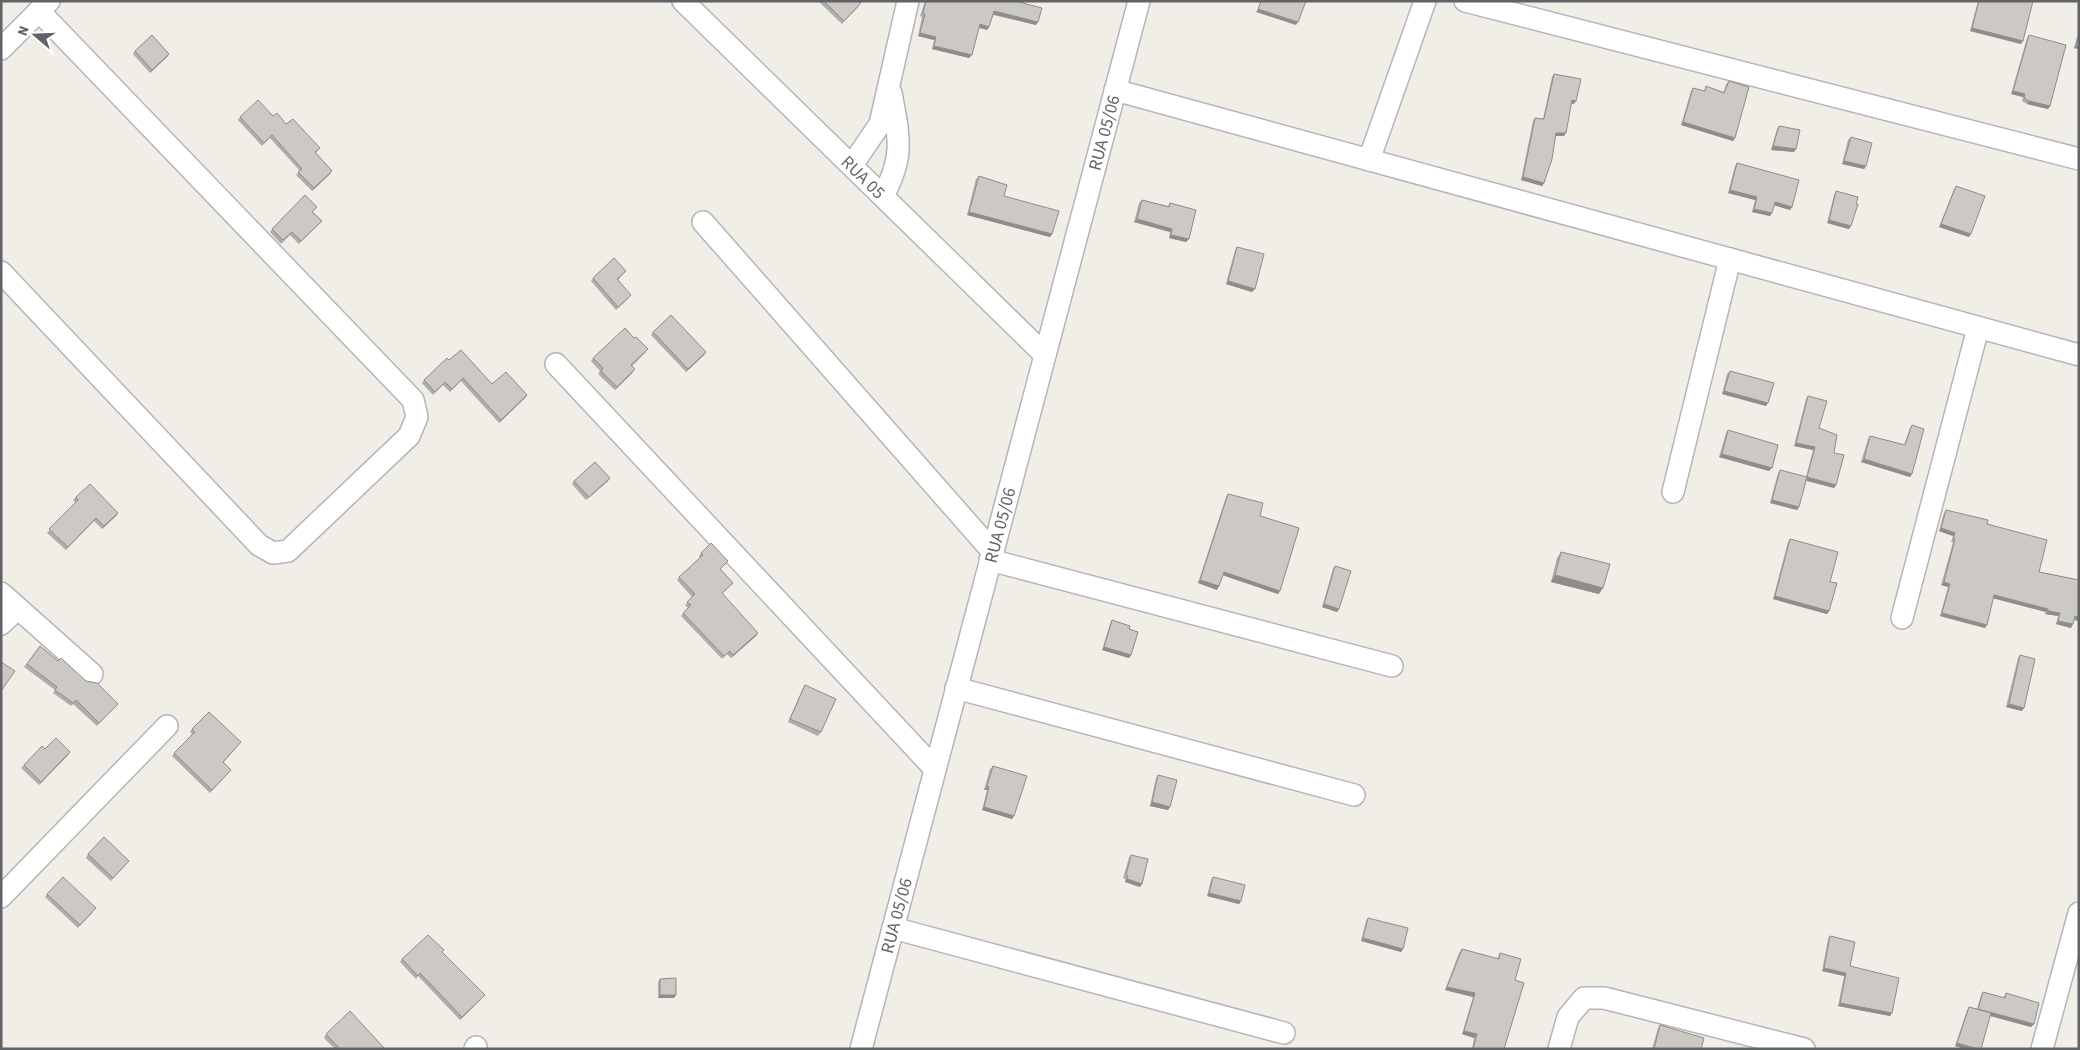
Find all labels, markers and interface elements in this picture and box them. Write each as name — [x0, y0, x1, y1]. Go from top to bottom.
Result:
north arrow — [10, 10, 60, 60]
text: N — [13, 23, 35, 39]
street label: RUA 05/06 — [1082, 92, 1126, 173]
street label: RUA 05 — [836, 150, 891, 205]
street label: RUA 05/06 — [978, 485, 1022, 566]
street label: RUA 05/06 — [874, 875, 918, 956]

